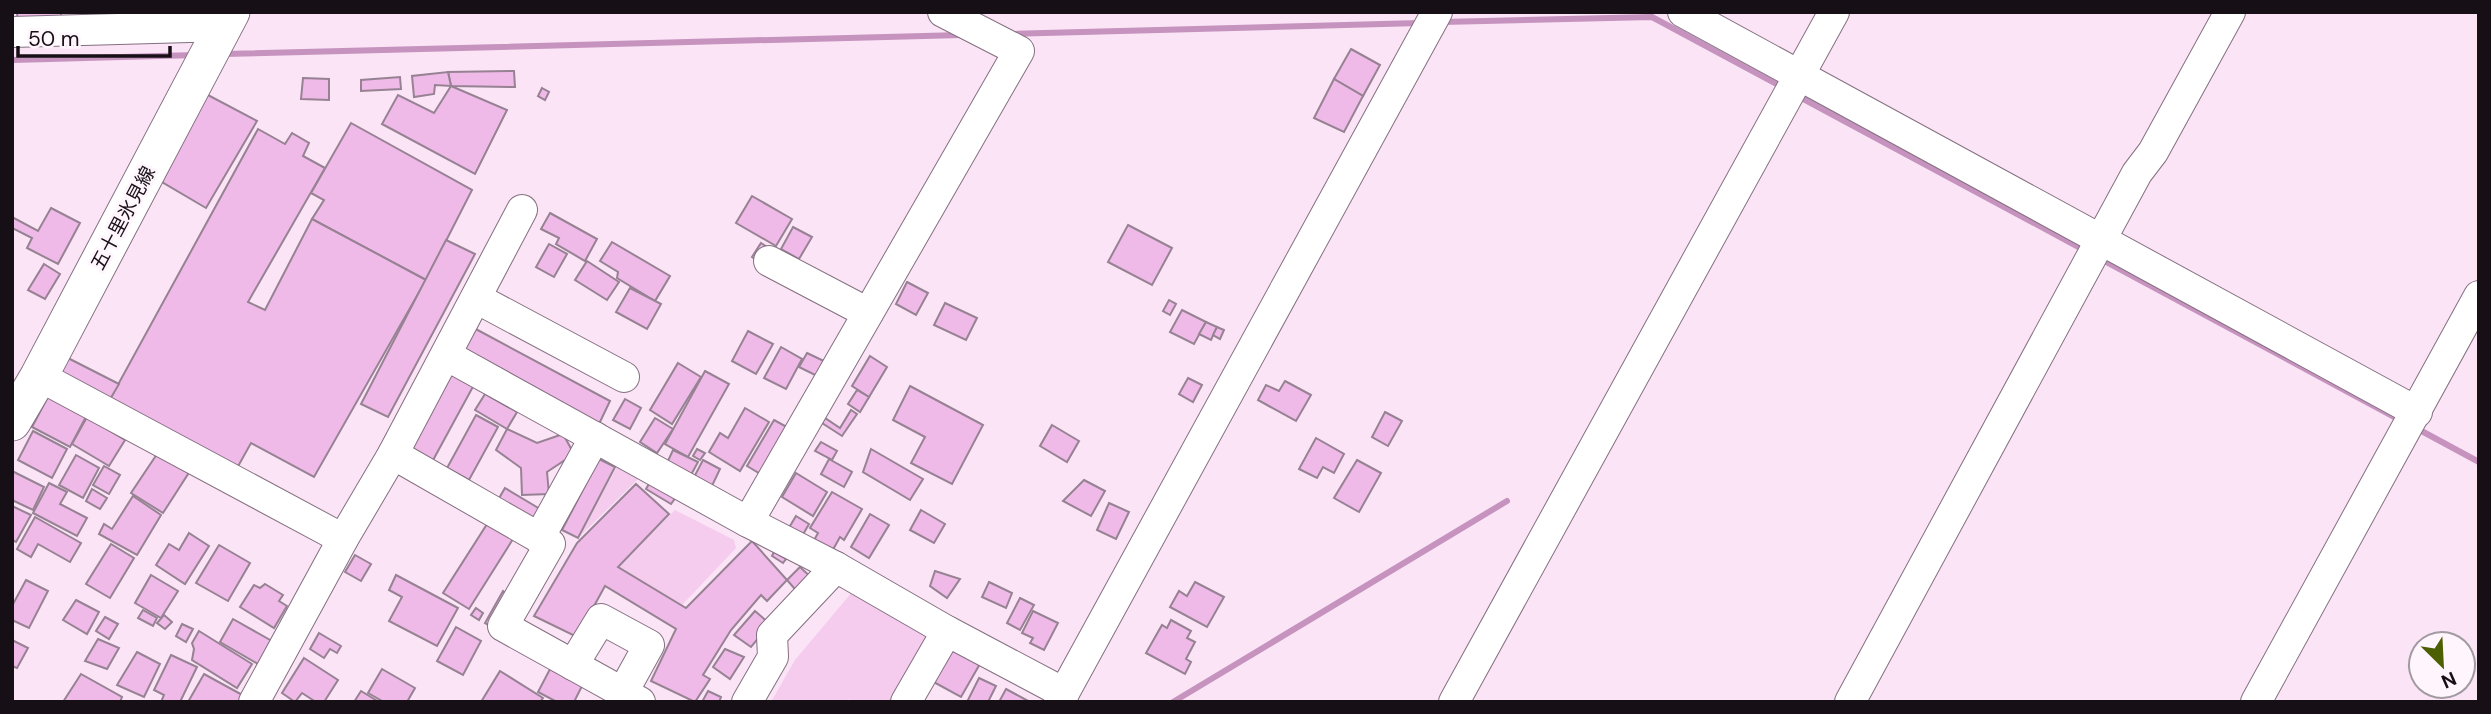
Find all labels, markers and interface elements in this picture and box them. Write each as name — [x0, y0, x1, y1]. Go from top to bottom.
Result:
scale bar — [18, 14, 170, 58]
text: 50 m — [28, 25, 79, 53]
street label: 五十里氷見線 — [85, 162, 161, 274]
north arrow — [2407, 630, 2477, 700]
text: N — [2437, 666, 2460, 694]

